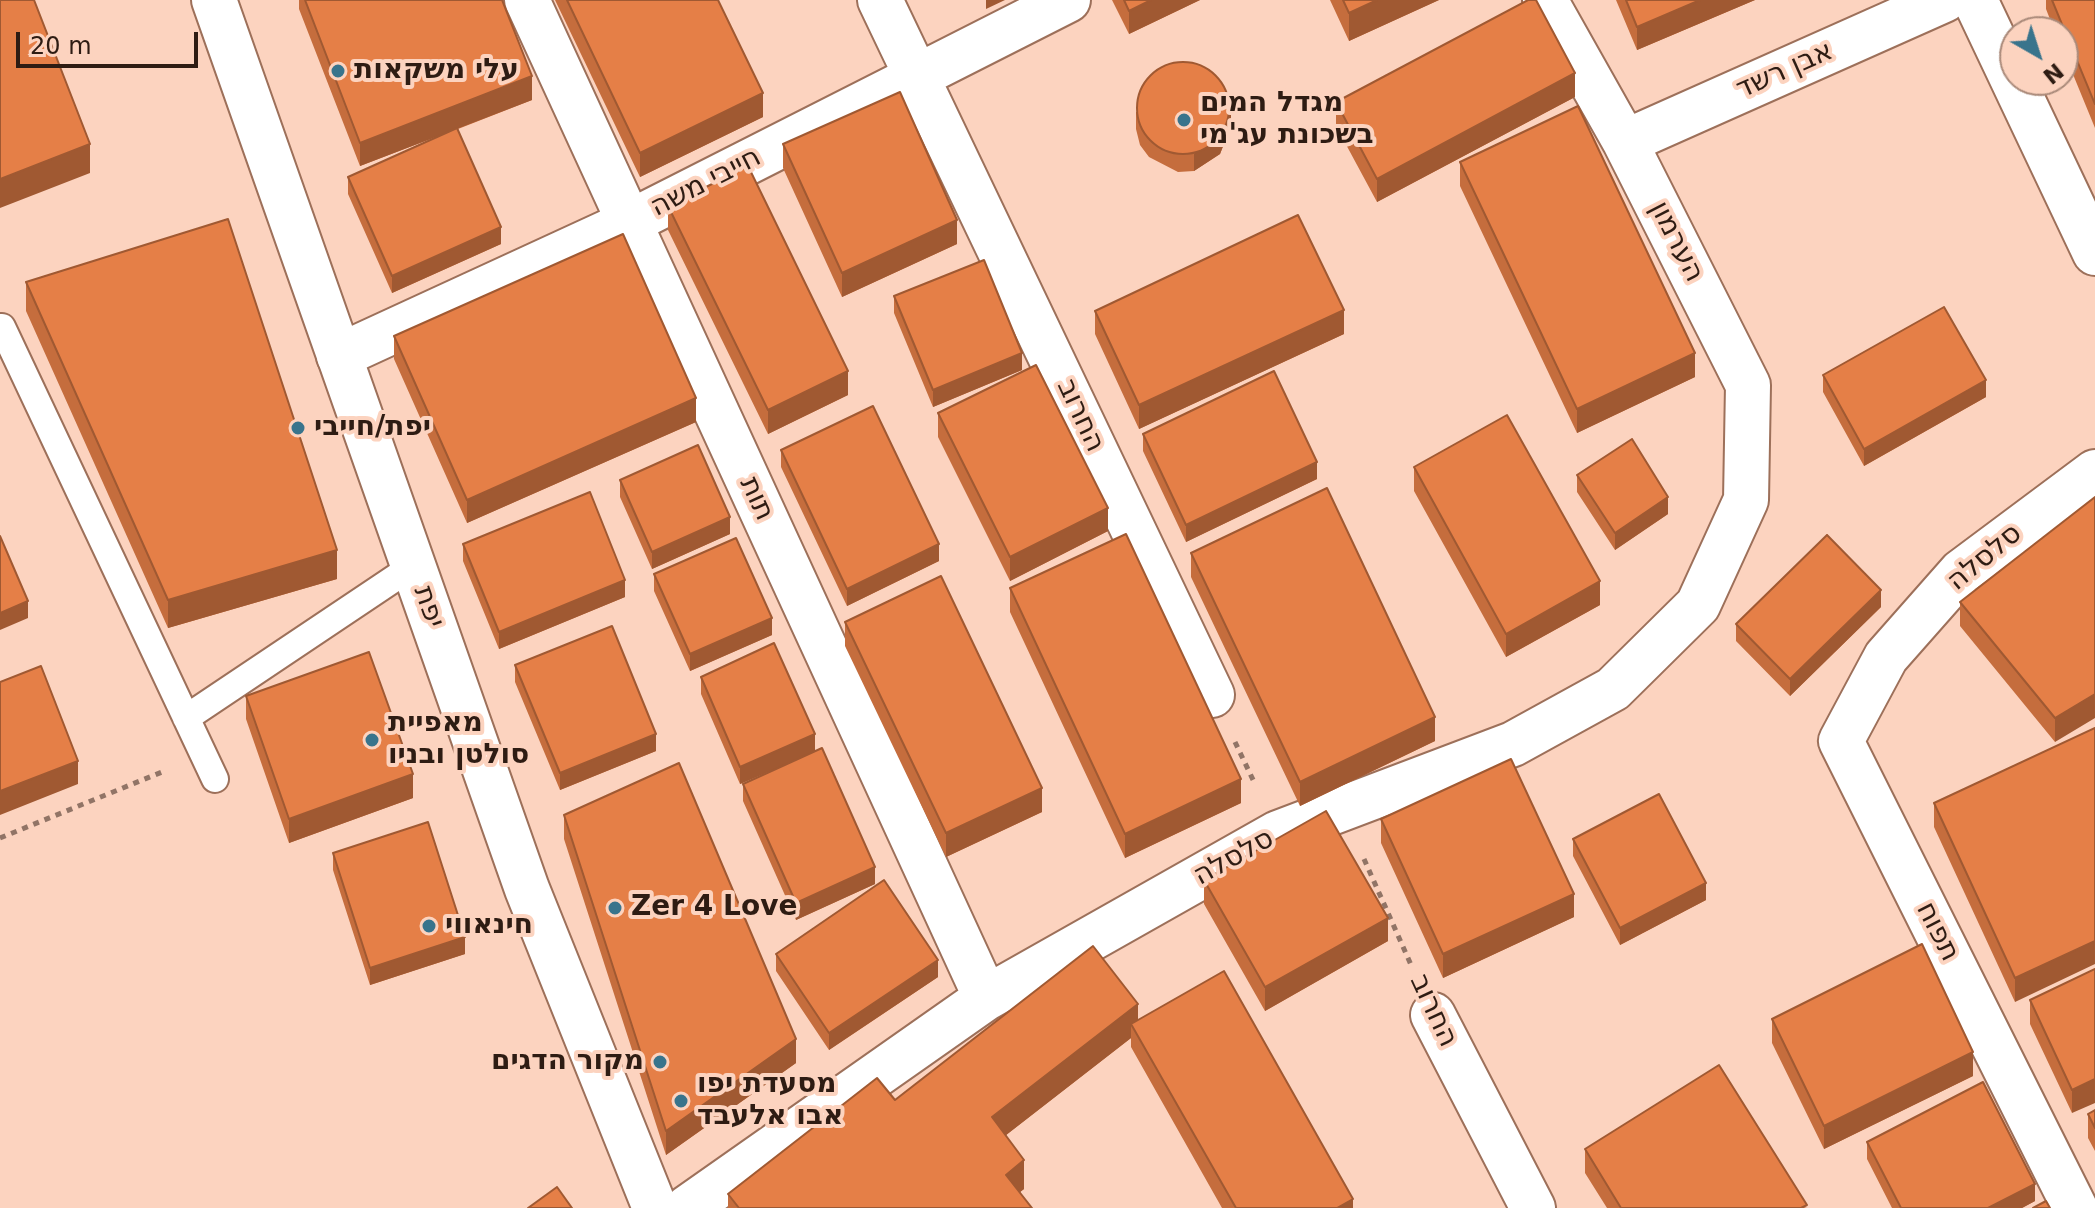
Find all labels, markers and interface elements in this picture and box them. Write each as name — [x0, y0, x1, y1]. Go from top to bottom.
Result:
scale bar — [20, 16, 202, 66]
north arrow — [1999, 16, 2079, 96]
text: 20 m — [30, 32, 92, 60]
street label: אבן רשד — [1731, 35, 1839, 107]
place label: עלי משקאות — [354, 54, 519, 88]
text: N — [2038, 58, 2068, 89]
marker: עלי משקאות — [329, 62, 347, 80]
place label: מגדל המים בשכונת עג'מי — [1200, 87, 1374, 153]
marker: מגדל המים בשכונת עג'מי — [1175, 111, 1193, 129]
street label: חייבי משה — [645, 141, 767, 225]
street label: הערמון — [1642, 196, 1710, 288]
street label: החרוב — [1049, 374, 1111, 458]
place label: יפת/חייבי — [314, 411, 431, 445]
marker: יפת/חייבי — [289, 419, 307, 437]
street label: תות — [731, 472, 781, 526]
street label: סלסלה — [1941, 517, 2029, 599]
street label: יפת — [405, 582, 451, 632]
place label: מאפיית סולטן ובניו — [388, 707, 529, 773]
marker: מאפיית סולטן ובניו — [363, 731, 381, 749]
street label: סלסלה — [1188, 822, 1280, 894]
place label: Zer 4 Love — [631, 891, 797, 925]
street label: תפוח — [1908, 897, 1966, 967]
marker: Zer 4 Love — [606, 899, 624, 917]
place label: חינאווי — [445, 909, 533, 943]
marker: חינאווי — [420, 917, 438, 935]
street label: החרוב — [1402, 969, 1464, 1053]
place label: מקור הדגים — [491, 1045, 644, 1079]
marker: מקור הדגים — [651, 1053, 669, 1071]
place label: מסעדת יפו אבו אלעבד — [697, 1068, 843, 1134]
marker: מסעדת יפו אבו אלעבד — [672, 1092, 690, 1110]

